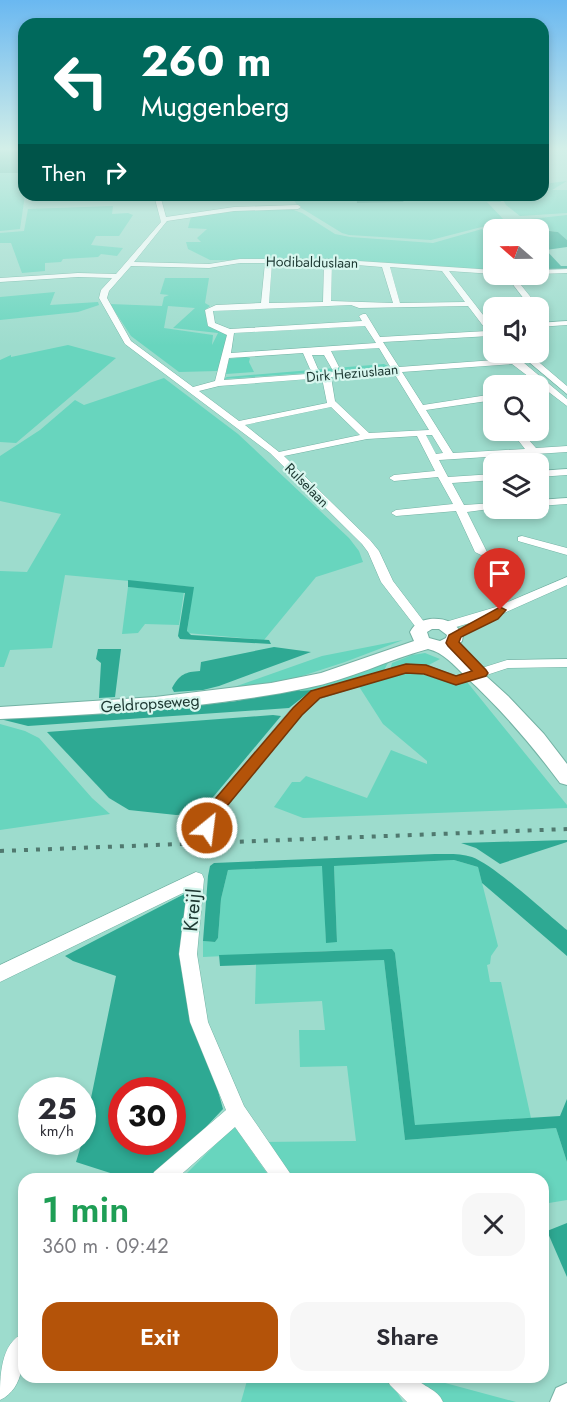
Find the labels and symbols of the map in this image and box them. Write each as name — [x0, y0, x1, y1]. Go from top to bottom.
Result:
north arrow — [483, 219, 549, 285]
street label: Hodibalduslaan — [266, 251, 358, 273]
street label: Dirk Heziuslaan — [305, 359, 399, 387]
street label: Rulselaan — [280, 458, 334, 512]
pin — [474, 548, 525, 610]
street label: Geldropseweg — [100, 689, 200, 718]
position arrow — [175, 796, 239, 860]
street label: Kreijl — [176, 887, 209, 933]
speed limit sign: 30 — [108, 1077, 186, 1155]

